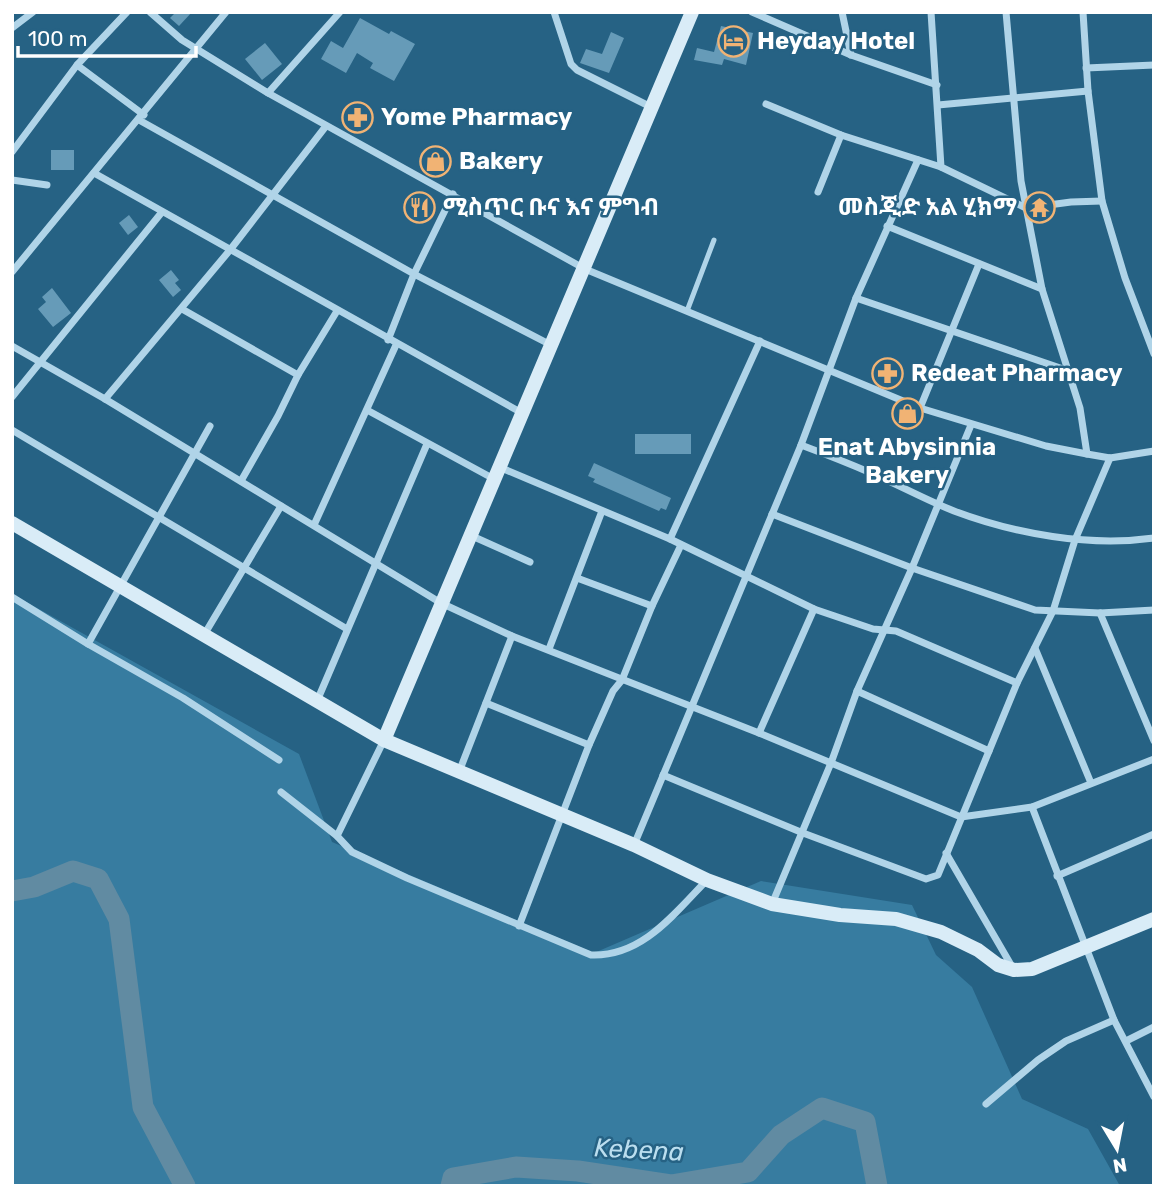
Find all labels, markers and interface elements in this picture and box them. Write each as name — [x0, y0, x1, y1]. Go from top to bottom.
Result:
scale bar — [18, 14, 196, 58]
hotel icon: Heyday Hotel — [717, 24, 751, 58]
text: 100 m — [28, 26, 87, 51]
place label: Heyday Hotel — [757, 27, 915, 55]
pharmacy icon: Yome Pharmacy — [341, 100, 375, 134]
place label: Yome Pharmacy — [381, 103, 572, 131]
shop icon: Bakery — [419, 144, 453, 178]
place label: Bakery — [459, 147, 543, 175]
restaurant icon: ሚስጥር ቡና እና ምግብ — [403, 190, 437, 224]
temple icon: መስጂድ አል ሂክማ — [1023, 190, 1057, 224]
place label: ሚስጥር ቡና እና ምግብ — [443, 193, 659, 221]
place label: መስጂድ አል ሂክማ — [838, 193, 1017, 221]
pharmacy icon: Redeat Pharmacy — [871, 356, 905, 390]
place label: Redeat Pharmacy — [911, 359, 1123, 387]
shop icon: Enat Abysinnia Bakery — [890, 396, 924, 430]
place label: Enat Abysinnia Bakery — [818, 433, 996, 489]
north arrow — [1082, 1114, 1152, 1184]
water label: Kebena — [593, 1132, 685, 1168]
text: N — [1111, 1153, 1129, 1178]

